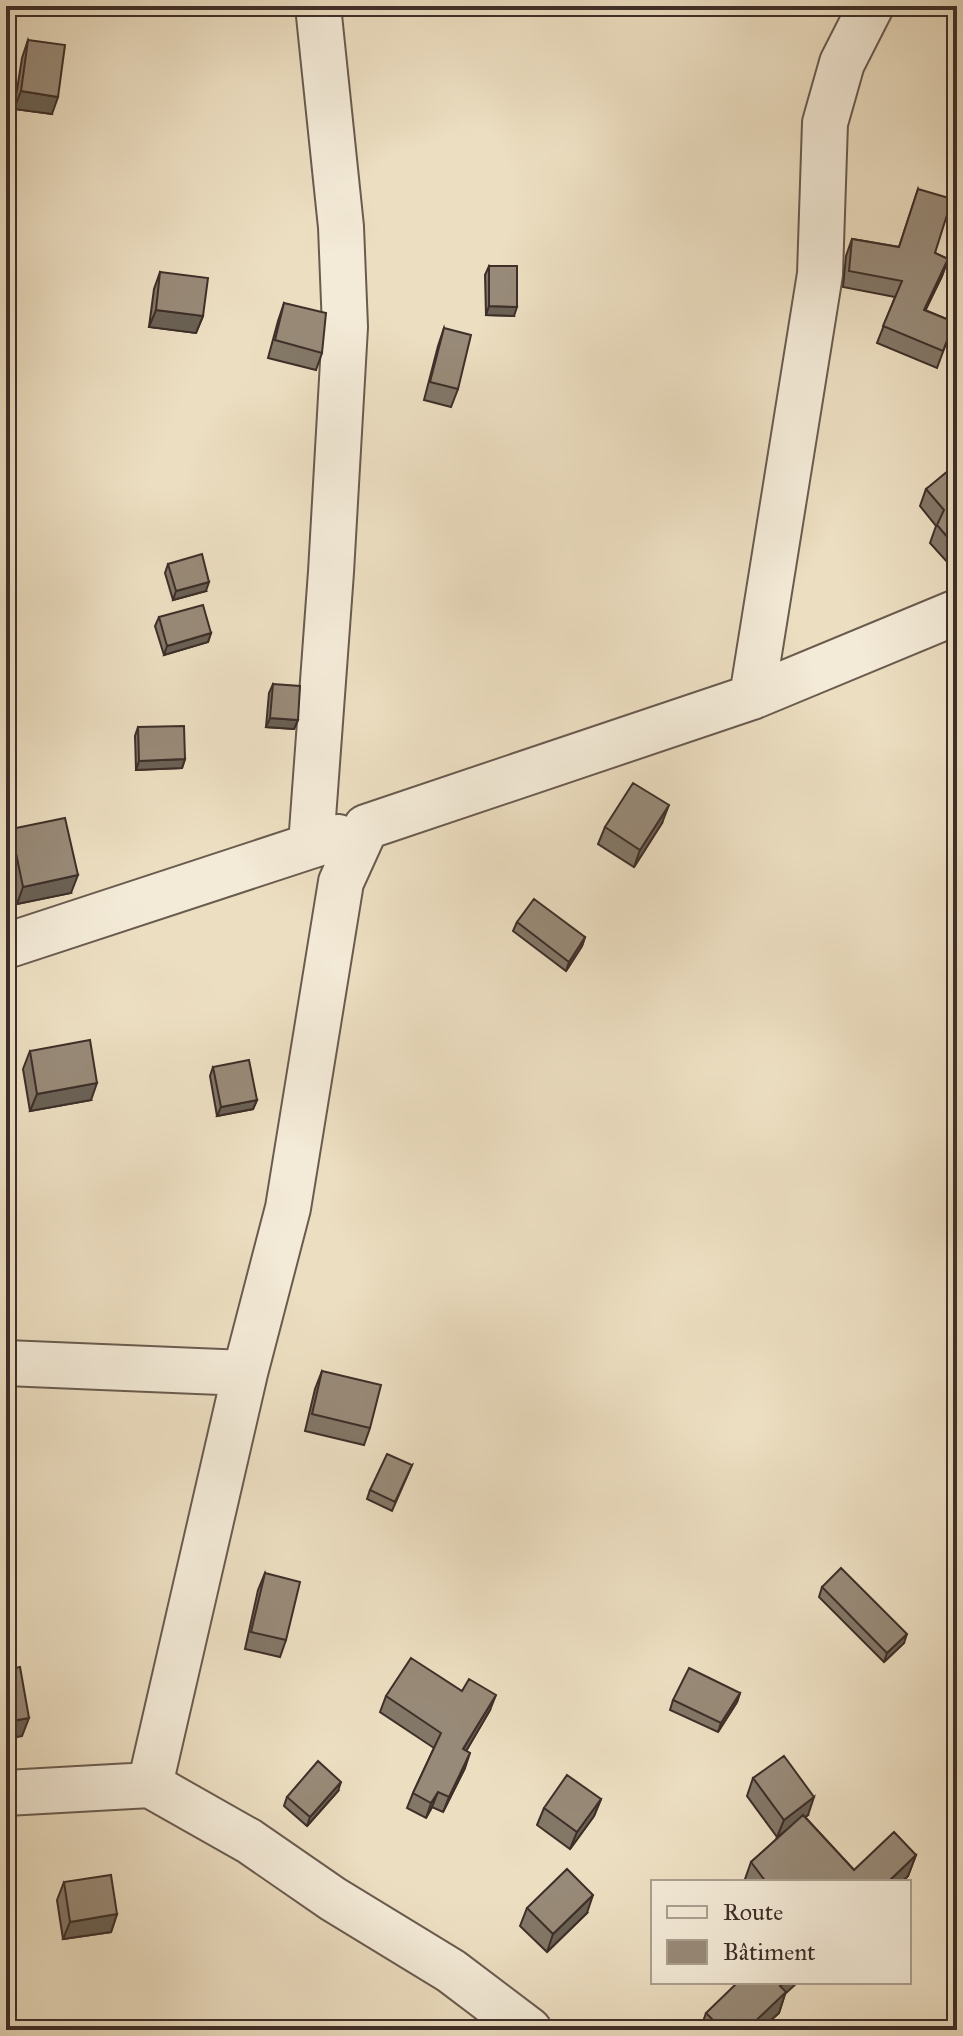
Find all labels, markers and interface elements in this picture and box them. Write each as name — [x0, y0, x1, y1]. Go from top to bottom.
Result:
legend — [651, 1880, 911, 1984]
text: Route — [723, 1897, 783, 1927]
text: Bâtiment — [723, 1937, 816, 1967]

